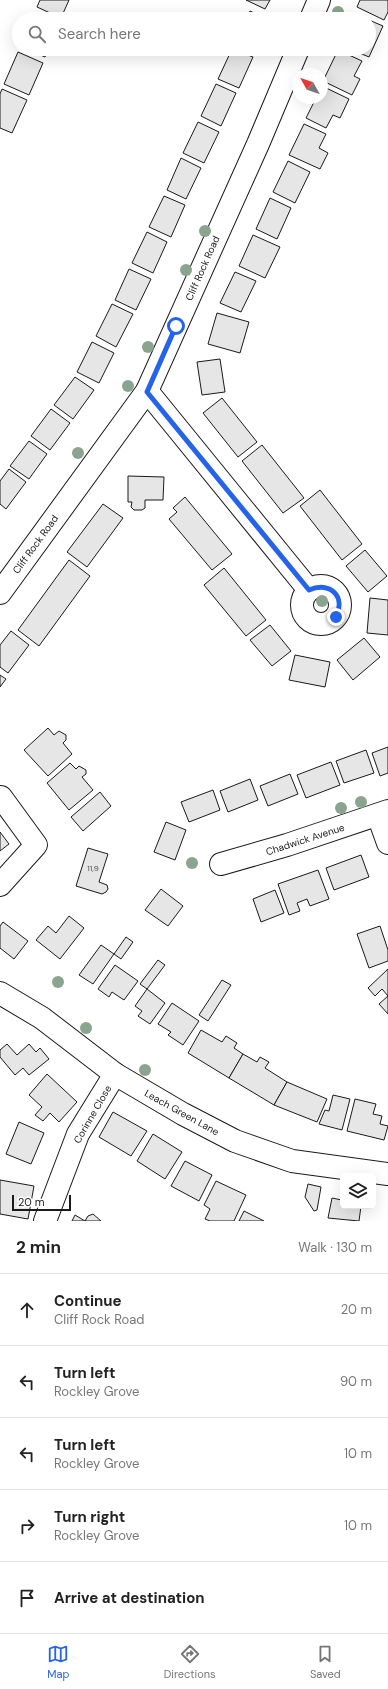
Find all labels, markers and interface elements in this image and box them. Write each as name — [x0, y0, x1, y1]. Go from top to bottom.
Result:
search box — [12, 12, 376, 56]
icon: search — [26, 23, 48, 45]
text: Search here — [58, 24, 141, 44]
north arrow — [292, 68, 328, 104]
street label: Cliff Rock Road — [182, 234, 223, 303]
route start — [167, 317, 185, 335]
street label: Cliff Rock Road — [10, 512, 61, 576]
route end — [327, 608, 345, 626]
street label: Chadwick Avenue — [264, 821, 346, 858]
house number: 11,9 — [87, 863, 99, 873]
street label: Corinne Close — [71, 1083, 114, 1146]
street label: Leach Green Lane — [142, 1087, 222, 1138]
map controls — [340, 1173, 376, 1209]
button: layers — [340, 1173, 376, 1209]
scale bar — [12, 1193, 71, 1212]
text: 20 m — [18, 1195, 44, 1209]
text: 2 min — [16, 1236, 61, 1258]
text: Walk · 130 m — [298, 1239, 372, 1256]
text: Continue — [54, 1291, 122, 1311]
icon: ahead — [16, 1299, 38, 1321]
text: 20 m — [341, 1301, 372, 1318]
text: Cliff Rock Road — [54, 1311, 144, 1328]
text: Turn left — [54, 1363, 115, 1383]
icon: left — [16, 1371, 38, 1393]
text: 90 m — [340, 1373, 372, 1390]
text: Rockley Grove — [54, 1383, 139, 1400]
text: Turn left — [54, 1435, 115, 1455]
icon: left — [16, 1443, 38, 1465]
text: 10 m — [344, 1445, 372, 1462]
text: Rockley Grove — [54, 1455, 139, 1472]
text: Turn right — [54, 1507, 125, 1527]
icon: right — [16, 1515, 38, 1537]
text: 10 m — [344, 1517, 372, 1534]
text: Rockley Grove — [54, 1527, 139, 1544]
icon: arrive — [16, 1587, 38, 1609]
text: Arrive at destination — [54, 1588, 205, 1608]
tab: Map — [47, 1643, 69, 1681]
tab: Directions — [164, 1643, 216, 1681]
tab: Saved — [310, 1643, 341, 1681]

